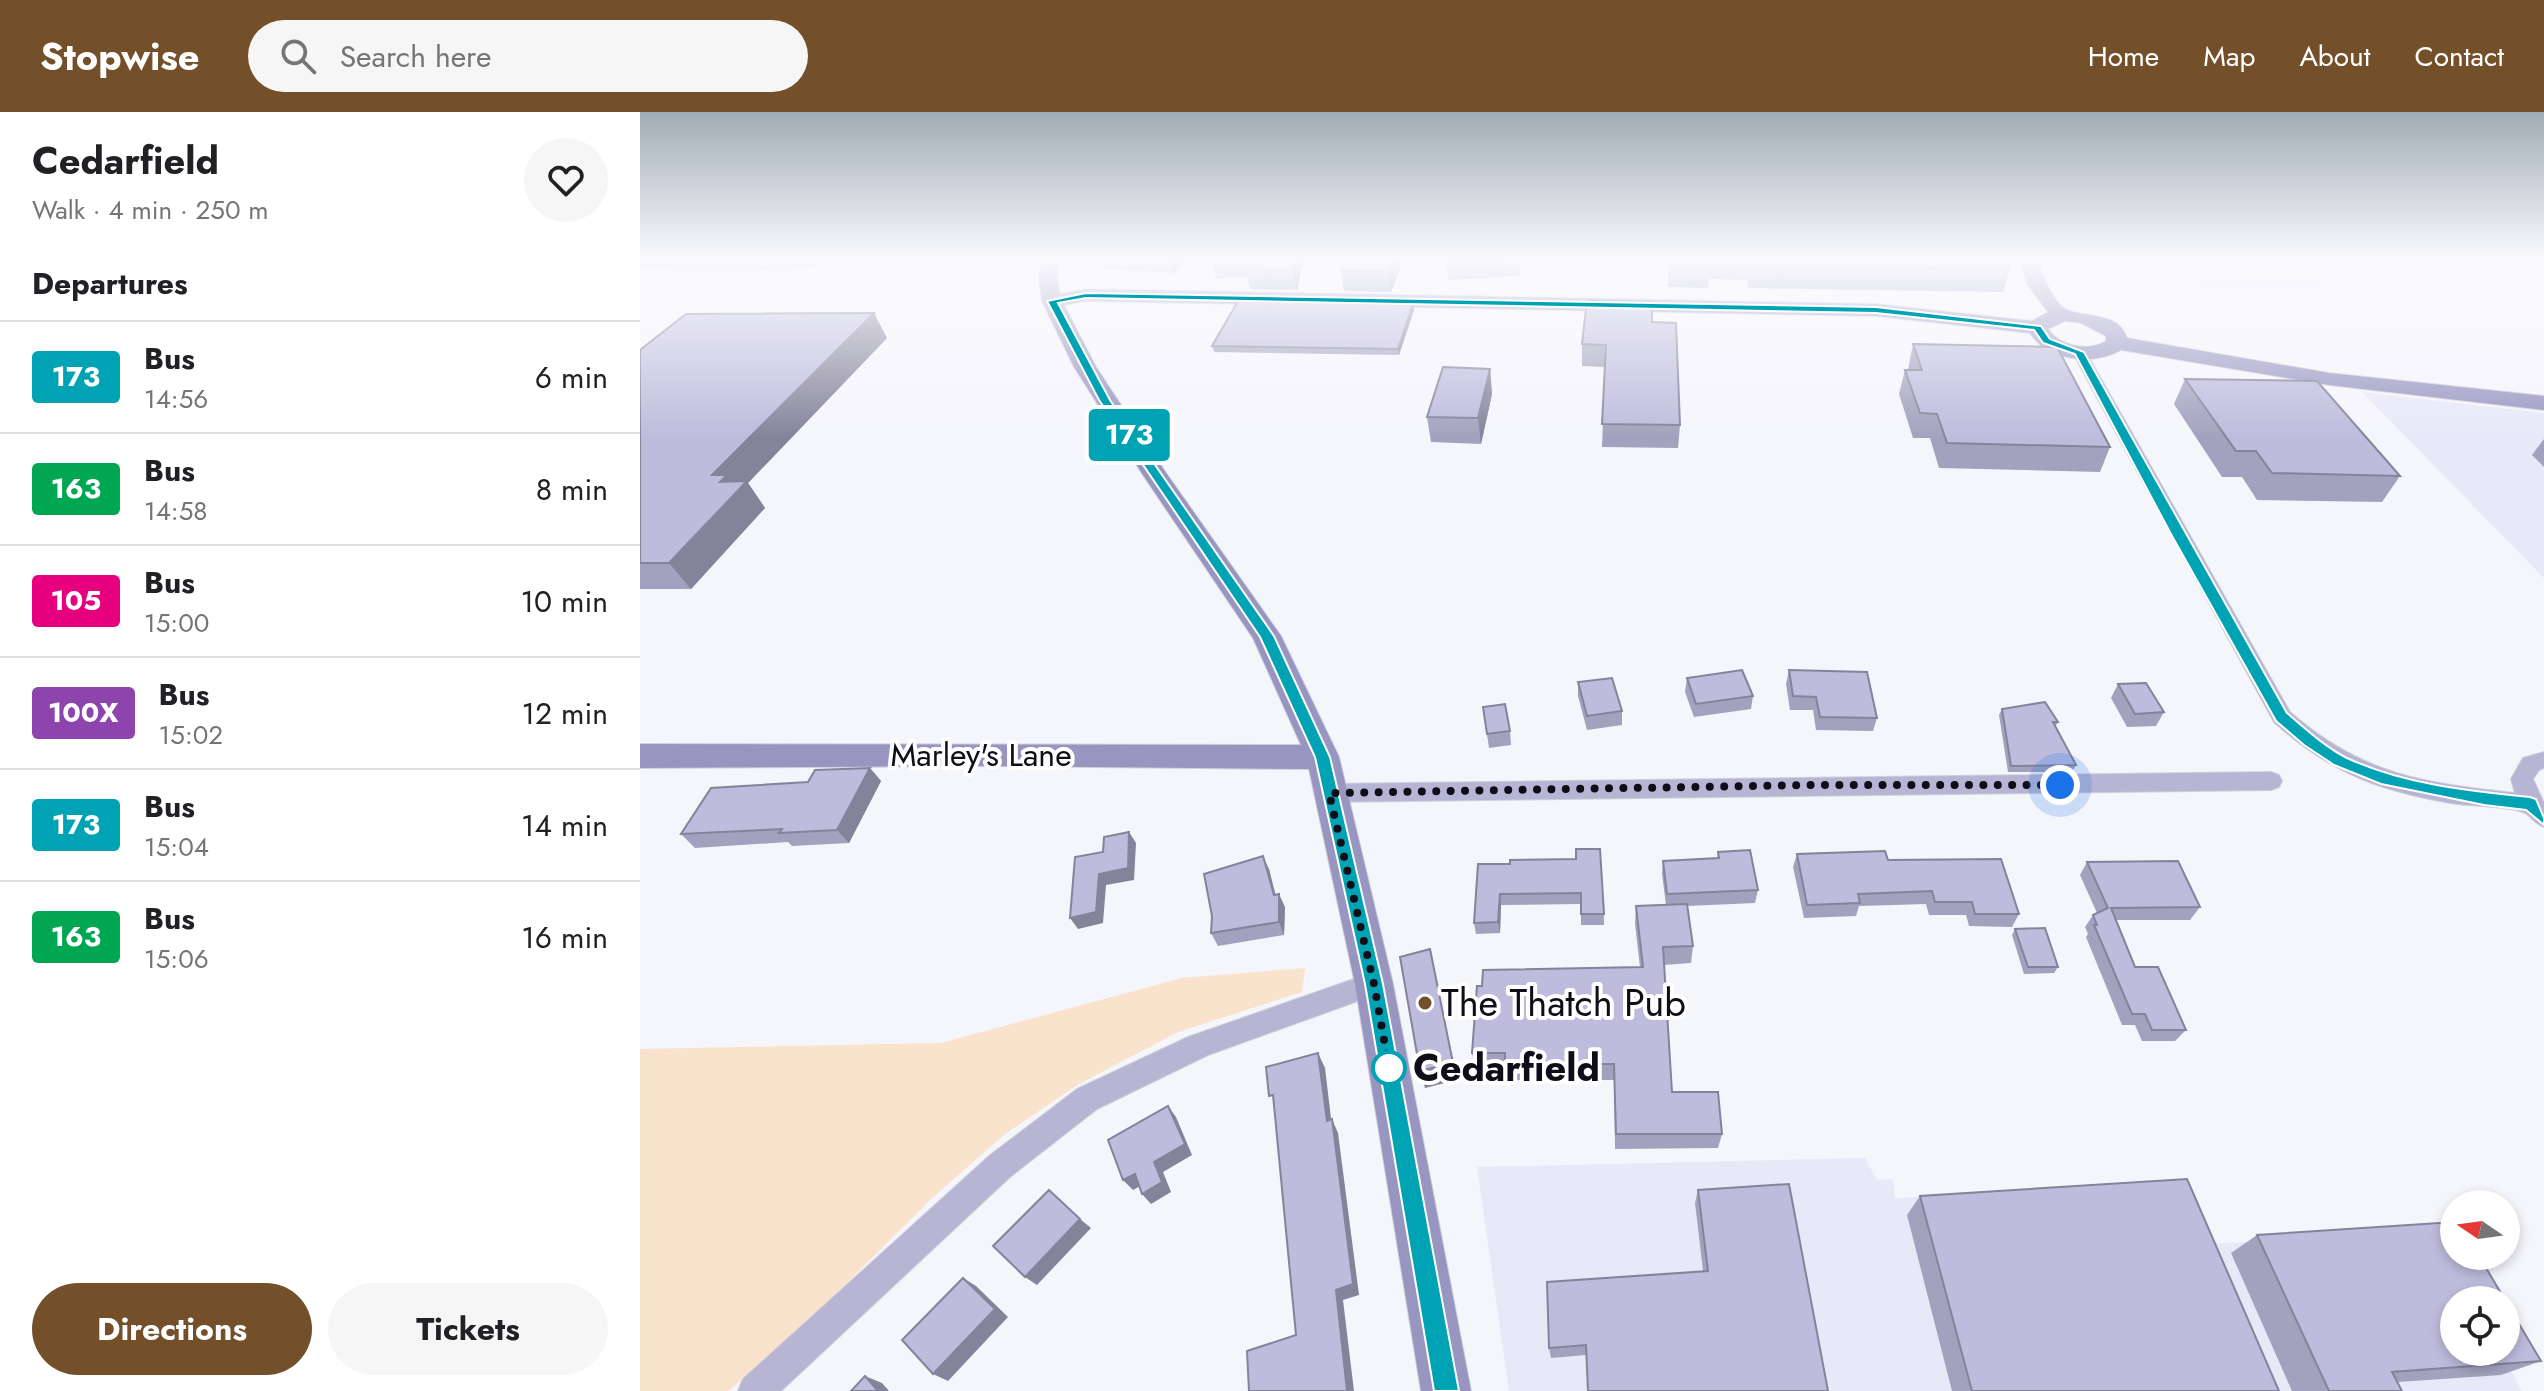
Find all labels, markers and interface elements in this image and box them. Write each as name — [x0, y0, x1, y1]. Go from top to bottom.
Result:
search box — [248, 20, 808, 92]
text: Stopwise — [40, 29, 200, 84]
icon: search — [276, 34, 320, 78]
text: Search here — [340, 35, 491, 78]
text: Home — [2088, 36, 2159, 77]
text: Map — [2203, 36, 2255, 77]
text: About — [2299, 36, 2371, 77]
text: Contact — [2415, 36, 2504, 77]
text: Cedarfield — [32, 133, 219, 188]
button: heart — [524, 138, 608, 222]
text: Walk · 4 min · 250 m — [32, 191, 269, 229]
text: Departures — [32, 262, 188, 305]
text: Bus — [144, 337, 195, 380]
text: 173 — [52, 356, 100, 397]
text: 6 min — [535, 356, 608, 399]
text: 14:56 — [144, 380, 208, 418]
line badge: 173 — [1083, 409, 1175, 461]
text: 173 — [1105, 414, 1153, 455]
text: Bus — [144, 449, 195, 492]
text: 163 — [51, 468, 101, 509]
text: 8 min — [536, 468, 608, 511]
text: 14:58 — [144, 492, 208, 530]
text: Bus — [144, 561, 195, 604]
text: 105 — [51, 580, 101, 621]
text: 10 min — [521, 580, 608, 623]
text: 15:00 — [144, 604, 209, 642]
text: Bus — [159, 673, 209, 716]
text: 100X — [48, 692, 119, 733]
text: 12 min — [521, 692, 608, 735]
text: 15:02 — [159, 716, 223, 754]
street label: Marley's Lane — [890, 732, 1072, 778]
your location — [2040, 765, 2080, 805]
text: Bus — [144, 785, 195, 828]
text: 173 — [52, 804, 100, 845]
text: 14 min — [521, 804, 608, 847]
text: 15:04 — [144, 828, 209, 866]
text: Bus — [144, 897, 195, 940]
text: 163 — [51, 916, 101, 957]
text: 16 min — [521, 916, 608, 959]
text: 15:06 — [144, 940, 209, 978]
place label: The Thatch Pub — [1441, 975, 1686, 1030]
marker: The Thatch Pub — [1416, 994, 1434, 1012]
place label: Cedarfield — [1413, 1040, 1600, 1095]
marker: Cedarfield — [1372, 1051, 1406, 1085]
north arrow — [2440, 1190, 2520, 1270]
map controls — [2440, 1190, 2520, 1366]
button: Directions — [32, 1283, 312, 1375]
button: Tickets — [328, 1283, 608, 1375]
button: locate — [2440, 1286, 2520, 1366]

